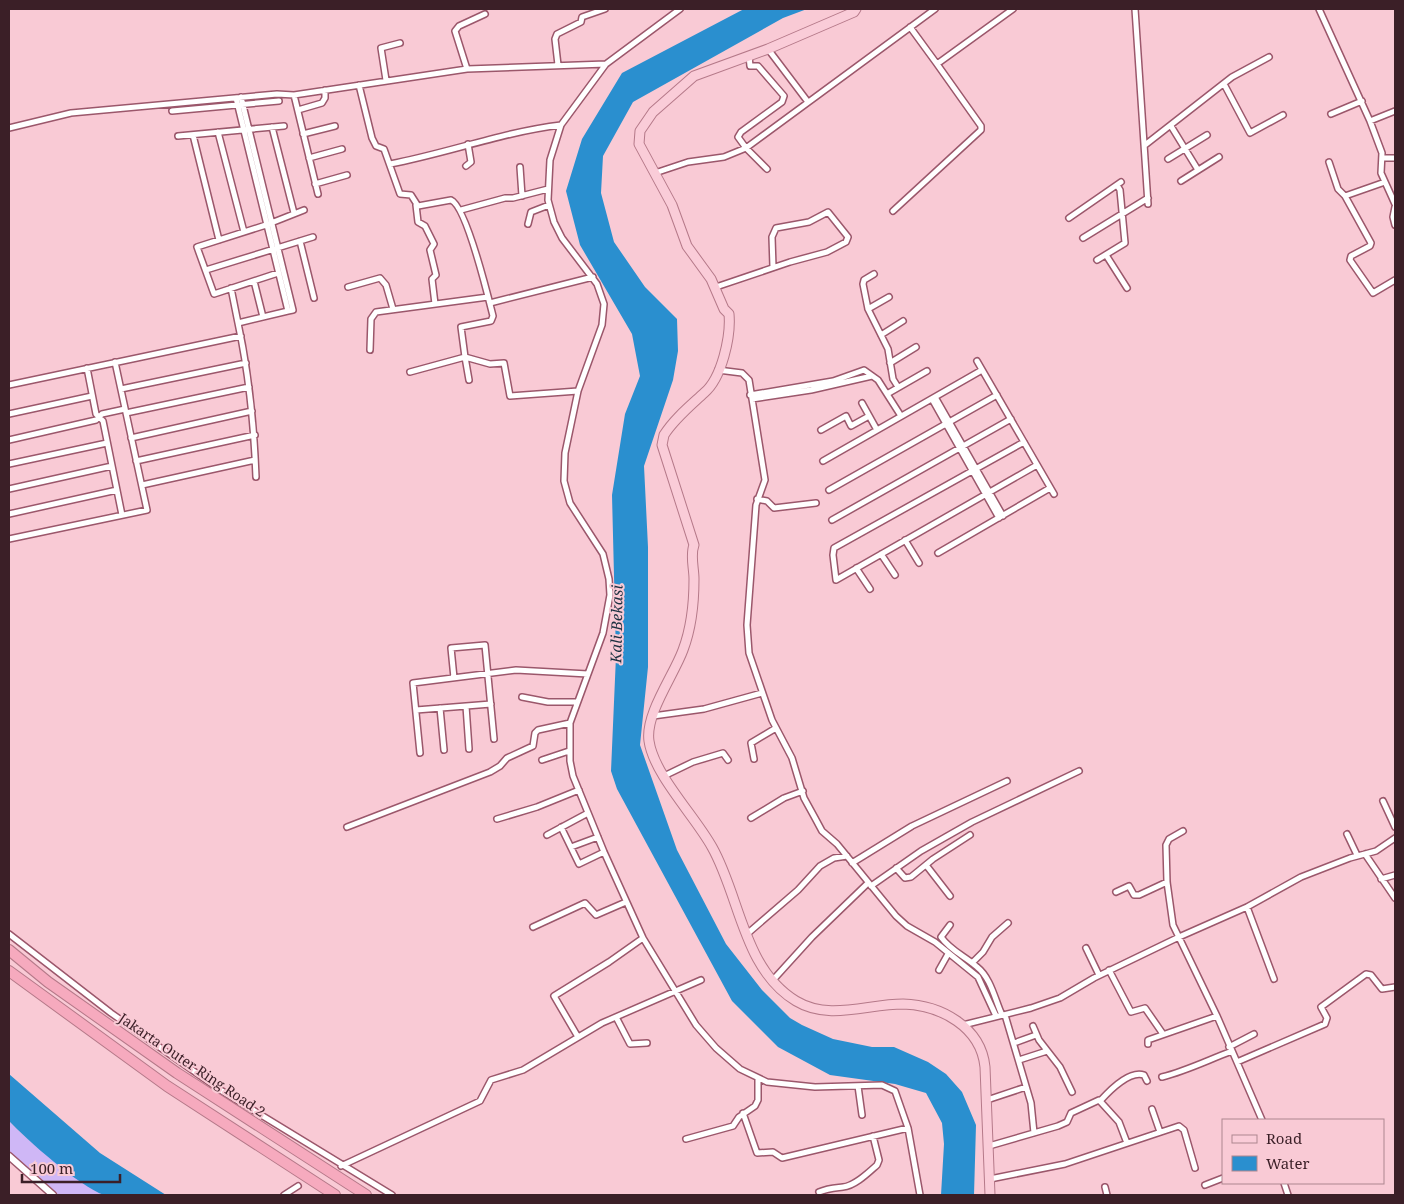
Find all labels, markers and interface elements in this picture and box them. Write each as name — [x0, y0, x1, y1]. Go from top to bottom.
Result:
water label: Kali Bekasi — [605, 584, 627, 664]
street label: Jakarta Outer Ring Road 2 — [114, 1008, 269, 1121]
legend — [1222, 1119, 1384, 1184]
text: Road — [1266, 1128, 1302, 1148]
scale bar — [22, 1152, 120, 1184]
text: Water — [1266, 1153, 1309, 1173]
text: 100 m — [30, 1158, 73, 1178]

